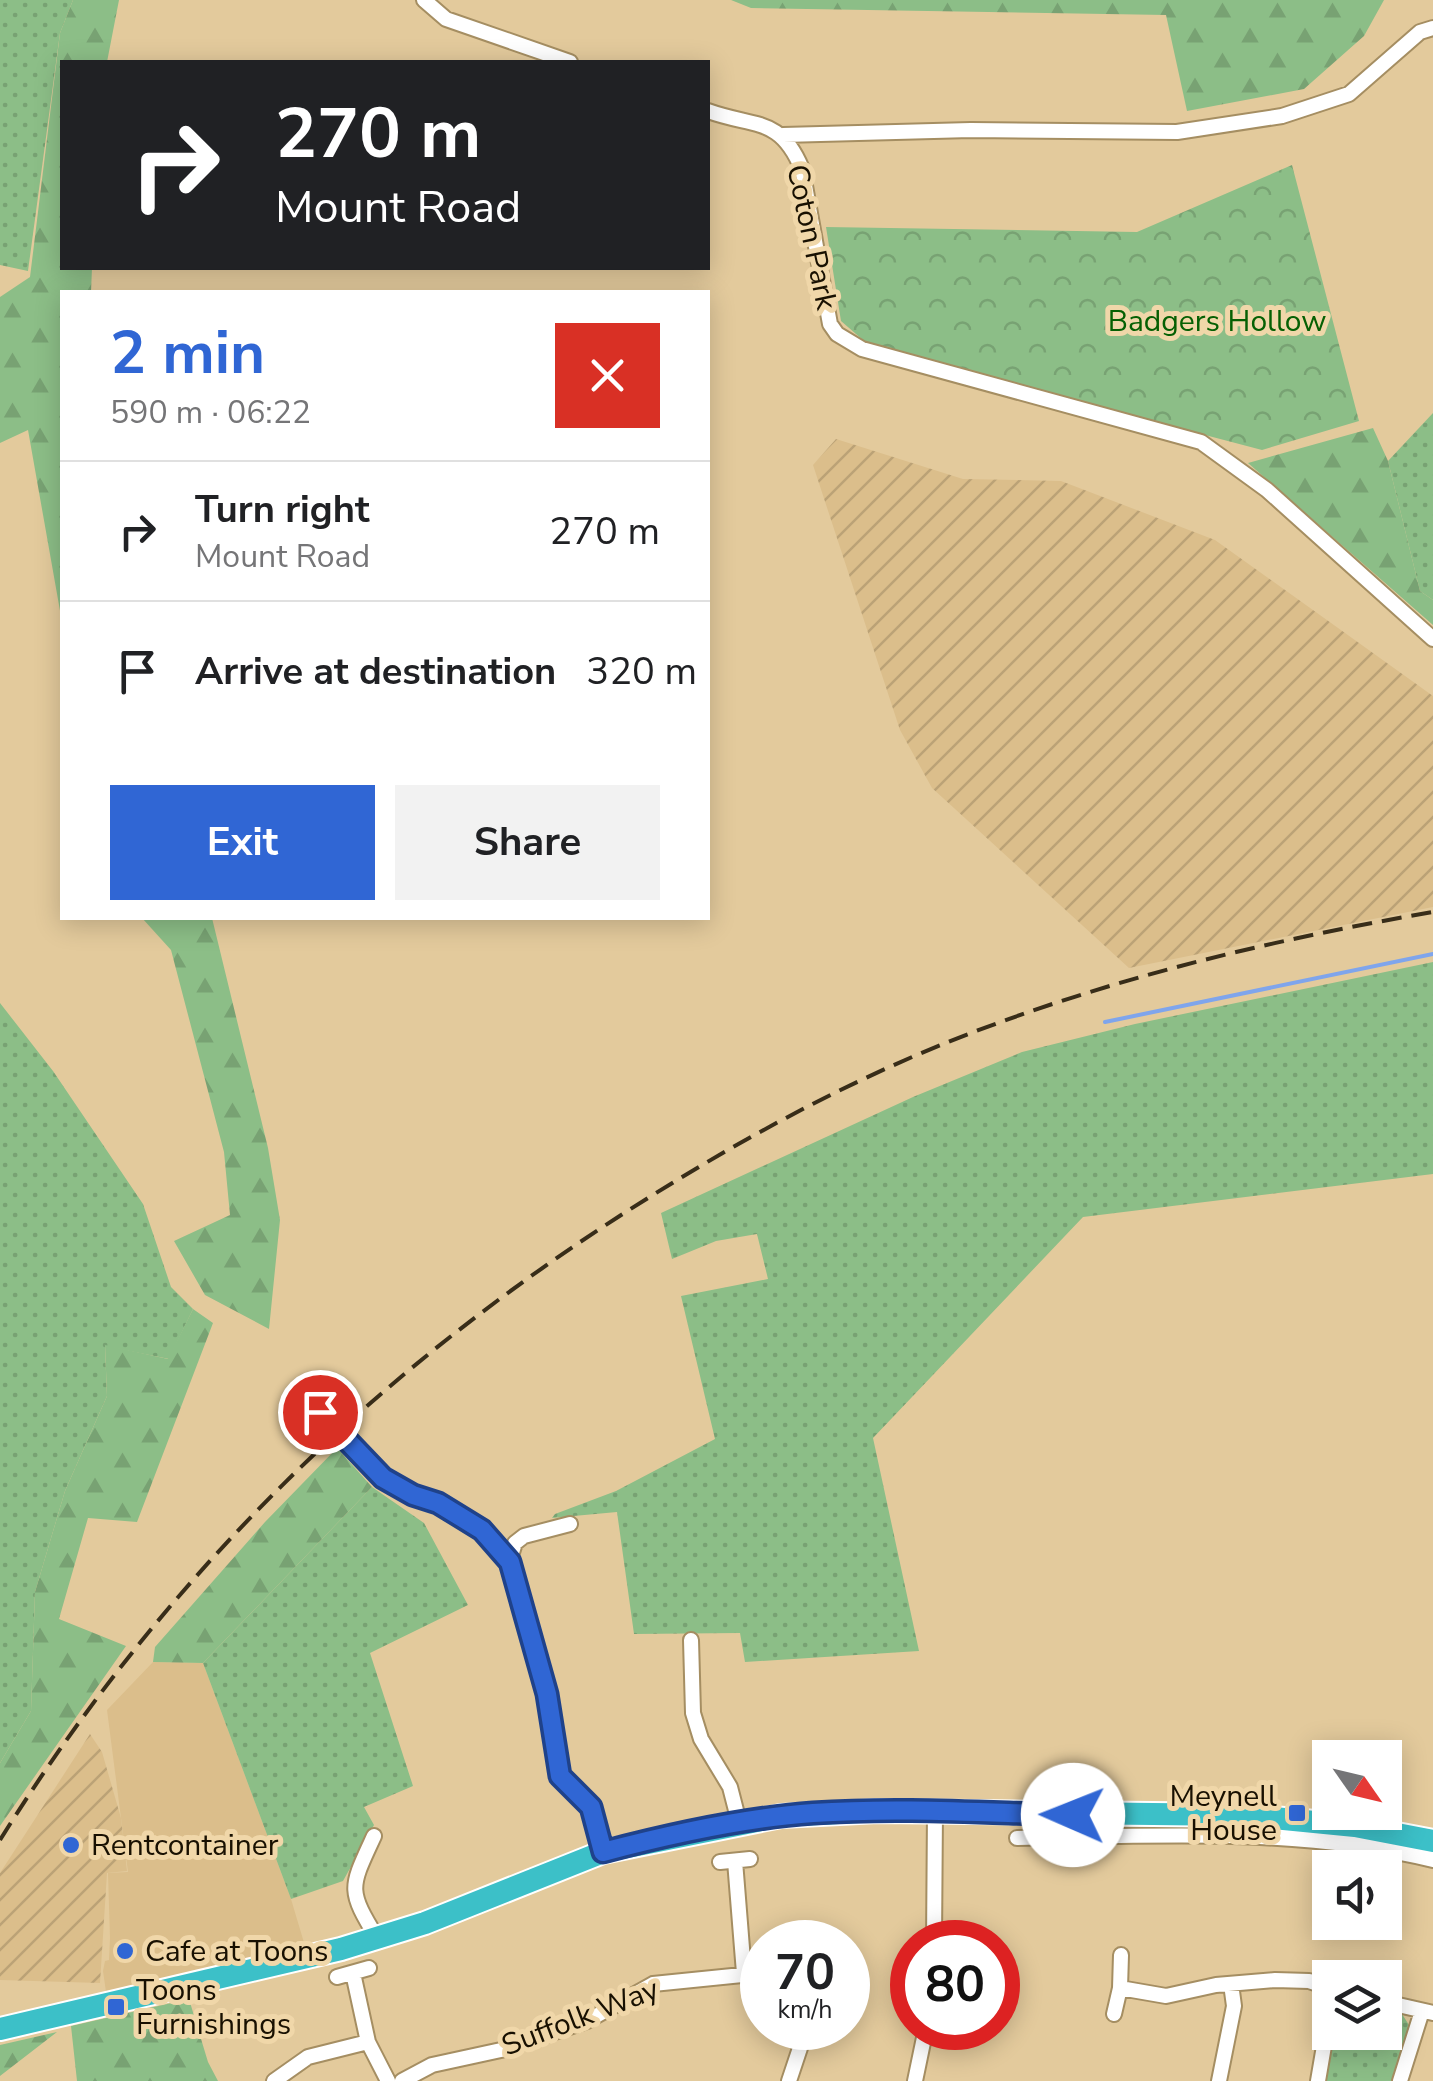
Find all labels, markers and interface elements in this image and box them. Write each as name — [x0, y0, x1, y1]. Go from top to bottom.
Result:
text: 270 m — [275, 86, 481, 182]
icon: right — [110, 100, 240, 230]
street label: Coton Park — [776, 161, 847, 314]
text: Mount Road — [275, 177, 521, 238]
park label: Badgers Hollow — [1108, 301, 1326, 342]
text: 2 min — [110, 312, 265, 394]
button: close — [555, 323, 660, 428]
text: 590 m · 06:22 — [110, 391, 311, 434]
text: Turn right — [195, 484, 370, 535]
icon: right — [110, 504, 165, 559]
text: 270 m — [549, 506, 660, 557]
text: Mount Road — [195, 535, 370, 578]
icon: arrive — [110, 644, 165, 699]
text: Arrive at destination — [195, 646, 556, 697]
text: 320 m — [586, 646, 697, 697]
button: Exit — [110, 785, 375, 900]
button: Share — [395, 785, 660, 900]
pin — [278, 1370, 363, 1455]
icon: arrive — [293, 1385, 348, 1440]
north arrow — [1312, 1740, 1402, 1830]
map controls — [1312, 1740, 1402, 2050]
position arrow — [1021, 1763, 1125, 1867]
place label: Meynell House — [1169, 1776, 1277, 1851]
marker: Meynell House — [1286, 1802, 1308, 1824]
place label: Rentcontainer — [91, 1825, 279, 1866]
marker: Rentcontainer — [60, 1834, 82, 1856]
button: sound — [1312, 1850, 1402, 1940]
speed limit sign: 80 — [890, 1920, 1020, 2050]
place label: Cafe at Toons — [145, 1931, 329, 1972]
text: 70 — [775, 1938, 835, 2007]
marker: Cafe at Toons — [114, 1940, 136, 1962]
button: layers — [1312, 1960, 1402, 2050]
street label: Suffolk Way — [496, 1969, 665, 2066]
place label: Toons Furnishings — [136, 1970, 291, 2045]
text: km/h — [777, 1993, 833, 2027]
marker: Toons Furnishings — [105, 1996, 127, 2018]

